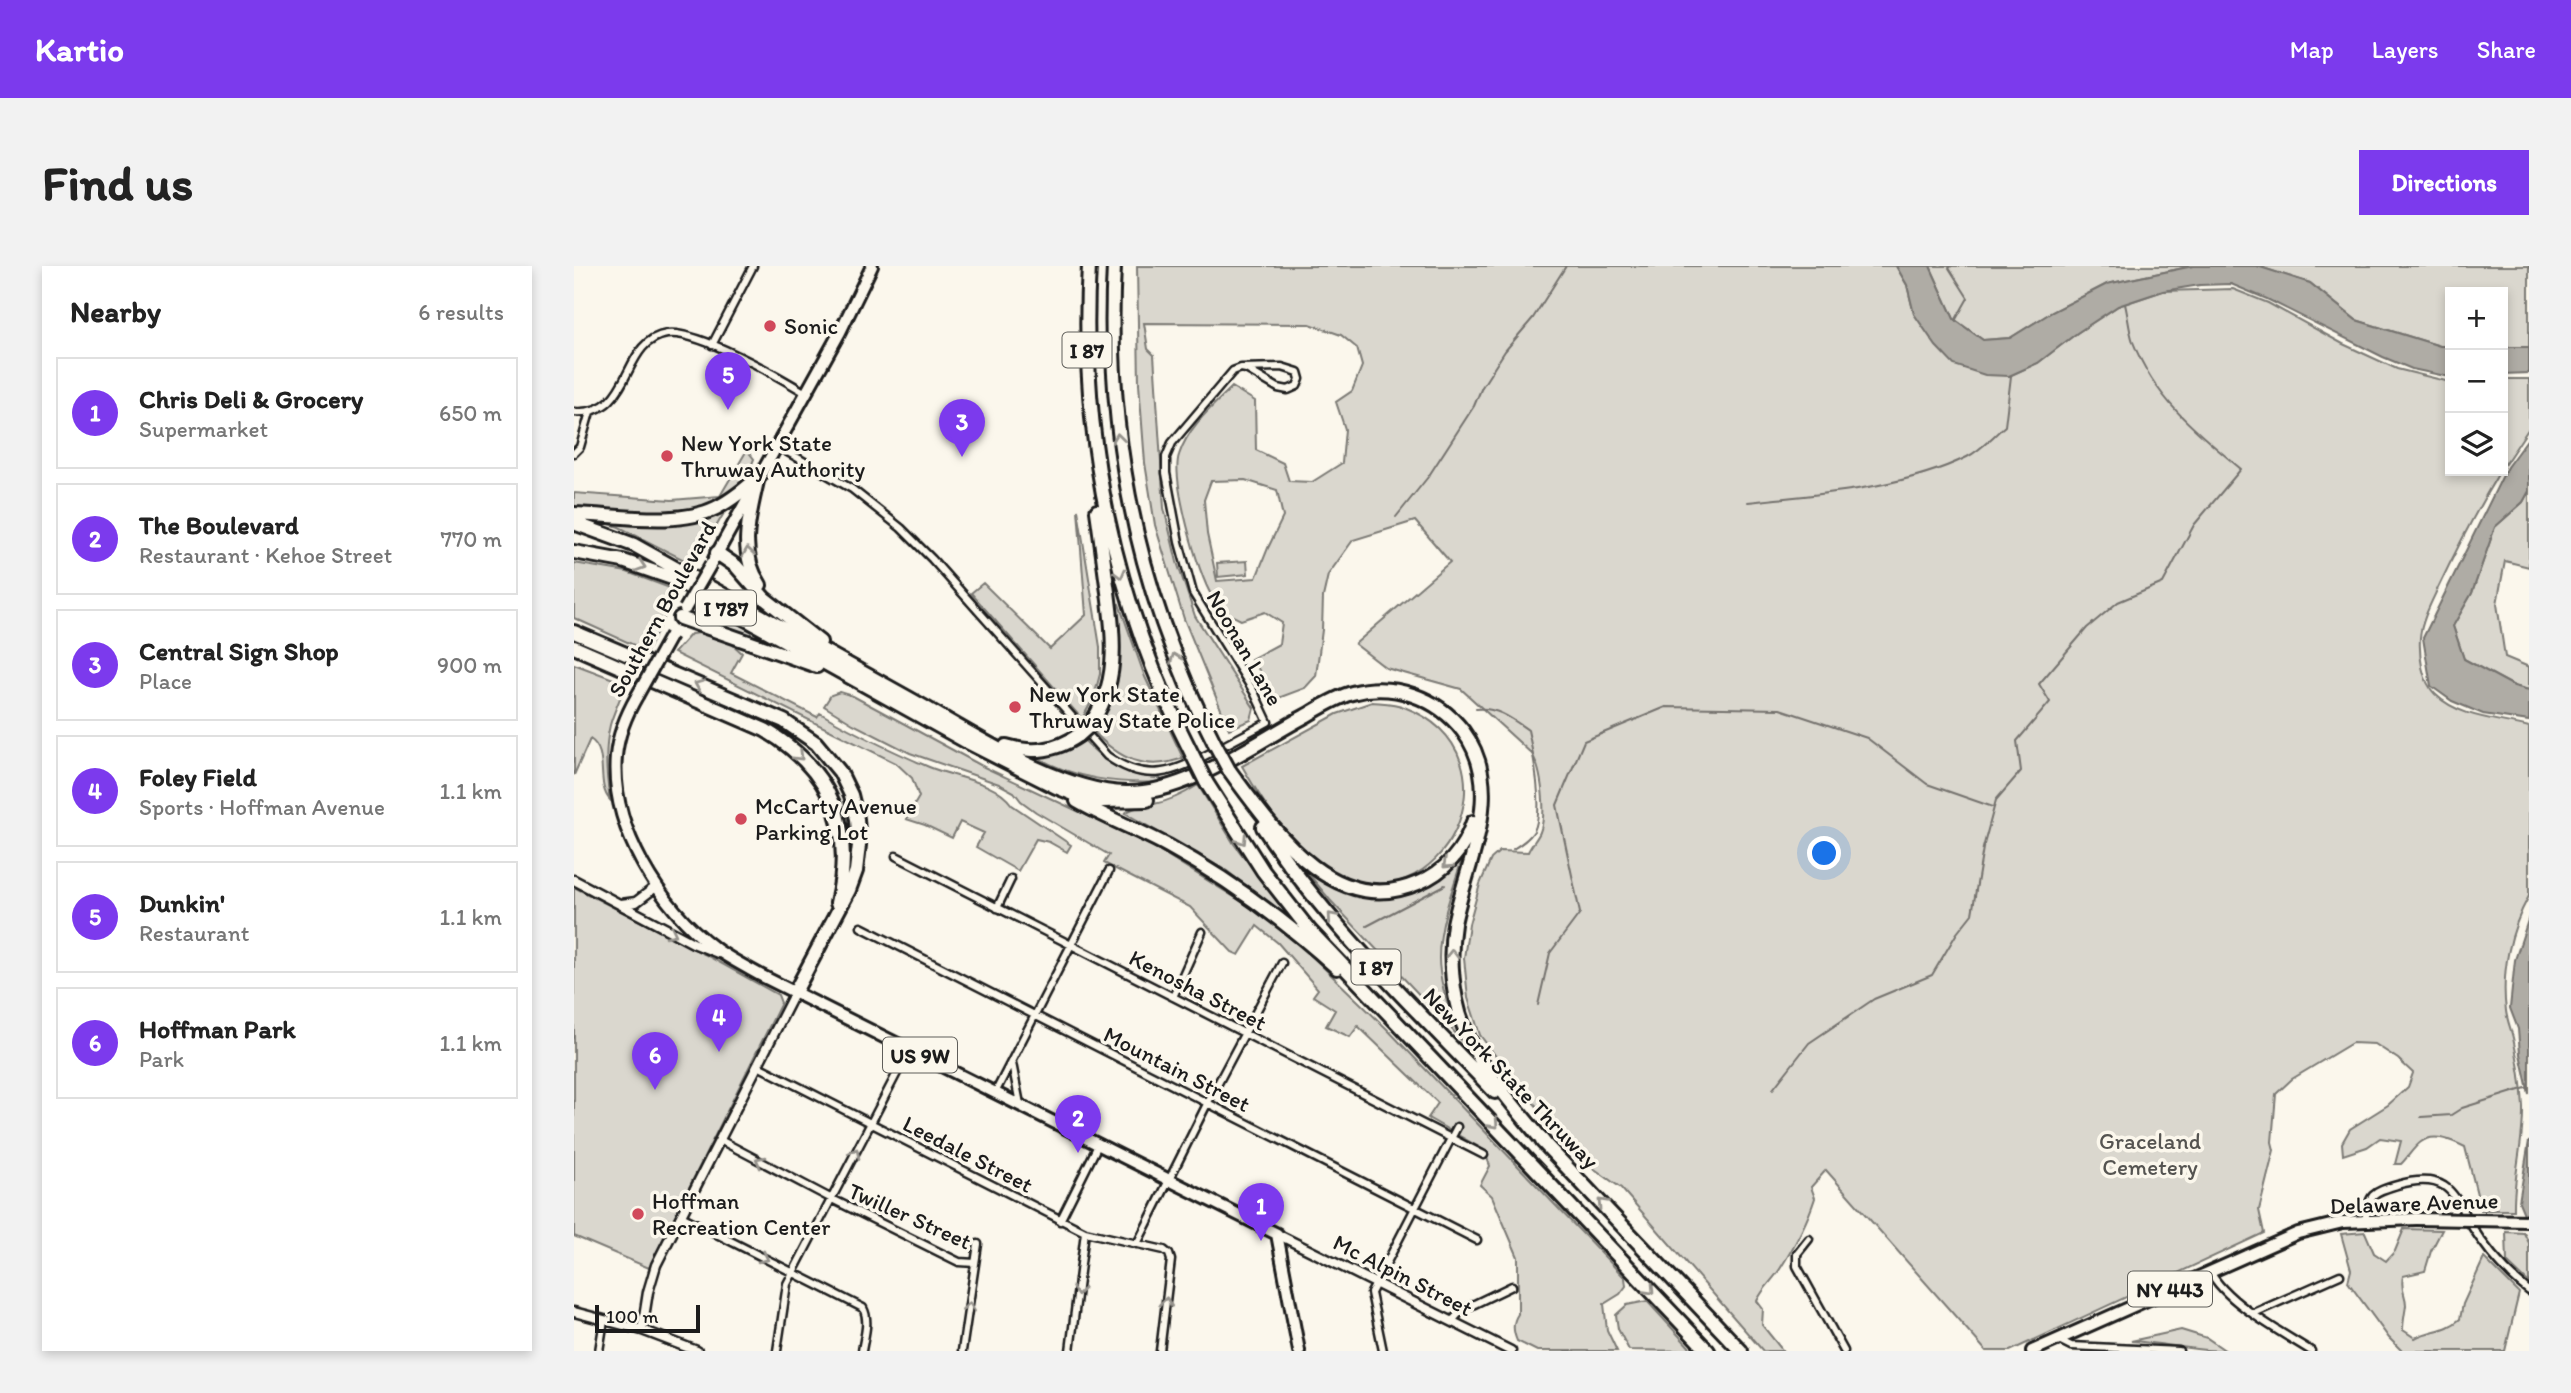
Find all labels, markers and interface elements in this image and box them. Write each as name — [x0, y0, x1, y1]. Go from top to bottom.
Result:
text: Kartio — [35, 30, 124, 69]
text: Map — [2290, 35, 2334, 64]
text: Layers — [2372, 35, 2439, 64]
text: Share — [2477, 35, 2536, 64]
button: Directions — [2359, 150, 2529, 215]
text: Find us — [42, 153, 193, 212]
map controls — [2445, 287, 2508, 476]
button: + — [2445, 287, 2508, 350]
text: Nearby — [70, 293, 161, 330]
text: 6 results — [418, 298, 504, 326]
place label: Sonic — [784, 312, 838, 340]
marker: Sonic — [762, 318, 778, 334]
road number: I 87 — [1063, 332, 1112, 368]
button: − — [2445, 350, 2508, 413]
pin: 5 — [705, 352, 751, 410]
text: Chris Deli & Grocery — [139, 383, 363, 415]
text: 1 — [90, 399, 100, 427]
text: 650 m — [439, 399, 502, 427]
pin: 3 — [939, 399, 985, 457]
button: layers — [2445, 413, 2508, 476]
text: Supermarket — [139, 415, 268, 443]
place label: New York State Thruway Authority — [681, 429, 865, 483]
one-way arrow — [1111, 433, 1126, 444]
marker: New York State Thruway Authority — [659, 448, 675, 464]
text: The Boulevard — [139, 509, 299, 541]
street label: Southern Boulevard — [602, 516, 722, 702]
text: 2 — [89, 525, 101, 553]
text: 770 m — [440, 525, 502, 553]
text: Restaurant · Kehoe Street — [139, 541, 392, 569]
one-way arrow — [740, 546, 755, 558]
one-way arrow — [634, 558, 646, 572]
one-way arrow — [1112, 567, 1126, 579]
street label: Noonan Lane — [1201, 585, 1289, 711]
road number: I 787 — [696, 590, 756, 626]
text: Central Sign Shop — [139, 635, 339, 667]
text: 3 — [89, 651, 101, 679]
text: 900 m — [437, 651, 502, 679]
one-way arrow — [1170, 653, 1184, 665]
text: Place — [139, 667, 192, 695]
one-way arrow — [694, 679, 706, 693]
place label: New York State Thruway State Police — [1029, 680, 1235, 734]
marker: New York State Thruway State Police — [1007, 699, 1023, 715]
one-way arrow — [791, 747, 804, 760]
text: Foley Field — [139, 761, 257, 793]
text: 4 — [88, 777, 102, 805]
text: 1.1 km — [439, 777, 502, 805]
place label: McCarty Avenue Parking Lot — [755, 792, 917, 846]
text: Sports · Hoffman Avenue — [139, 793, 385, 821]
marker: McCarty Avenue Parking Lot — [733, 811, 749, 827]
one-way arrow — [1234, 832, 1246, 845]
your location — [1807, 836, 1841, 870]
one-way arrow — [1442, 855, 1455, 868]
text: Dunkin' — [139, 887, 225, 919]
text: 5 — [89, 903, 101, 931]
text: 1.1 km — [439, 903, 502, 931]
one-way arrow — [1328, 912, 1340, 925]
text: Restaurant — [139, 919, 249, 947]
one-way arrow — [665, 924, 678, 938]
street label: Kenosha Street — [1125, 943, 1272, 1037]
one-way arrow — [1444, 948, 1460, 959]
road number: I 87 — [1352, 950, 1400, 984]
street label: New York State Thruway — [1417, 981, 1605, 1175]
pin: 4 — [696, 994, 742, 1052]
text: Hoffman Park — [139, 1013, 296, 1045]
street label: Mountain Street — [1099, 1020, 1255, 1118]
text: 6 — [89, 1029, 101, 1057]
text: 1.1 km — [439, 1029, 502, 1057]
pin: 6 — [632, 1032, 678, 1090]
road number: US 9W — [883, 1038, 957, 1072]
text: Park — [139, 1045, 184, 1073]
pin: 2 — [1055, 1095, 1101, 1153]
street label: Leedale Street — [898, 1109, 1038, 1199]
one-way arrow — [1486, 1116, 1499, 1129]
park label: Graceland Cemetery — [2099, 1127, 2201, 1181]
one-way arrow — [847, 1148, 861, 1160]
one-way arrow — [754, 1156, 767, 1169]
street label: Twiller Street — [844, 1176, 976, 1256]
pin: 1 — [1238, 1183, 1284, 1241]
street label: Delaware Avenue — [2329, 1186, 2499, 1220]
place label: Hoffman Recreation Center — [652, 1187, 830, 1241]
one-way arrow — [1597, 1198, 1610, 1211]
marker: Hoffman Recreation Center — [630, 1206, 646, 1222]
street label: Mc Alpin Street — [1329, 1228, 1477, 1322]
one-way arrow — [757, 1249, 769, 1263]
road number: NY 443 — [2128, 1272, 2212, 1306]
one-way arrow — [1642, 1282, 1654, 1295]
one-way arrow — [1070, 1286, 1085, 1297]
one-way arrow — [1159, 1296, 1174, 1308]
one-way arrow — [961, 1301, 976, 1313]
scale bar — [595, 1302, 700, 1334]
text: 100 m — [606, 1305, 658, 1328]

